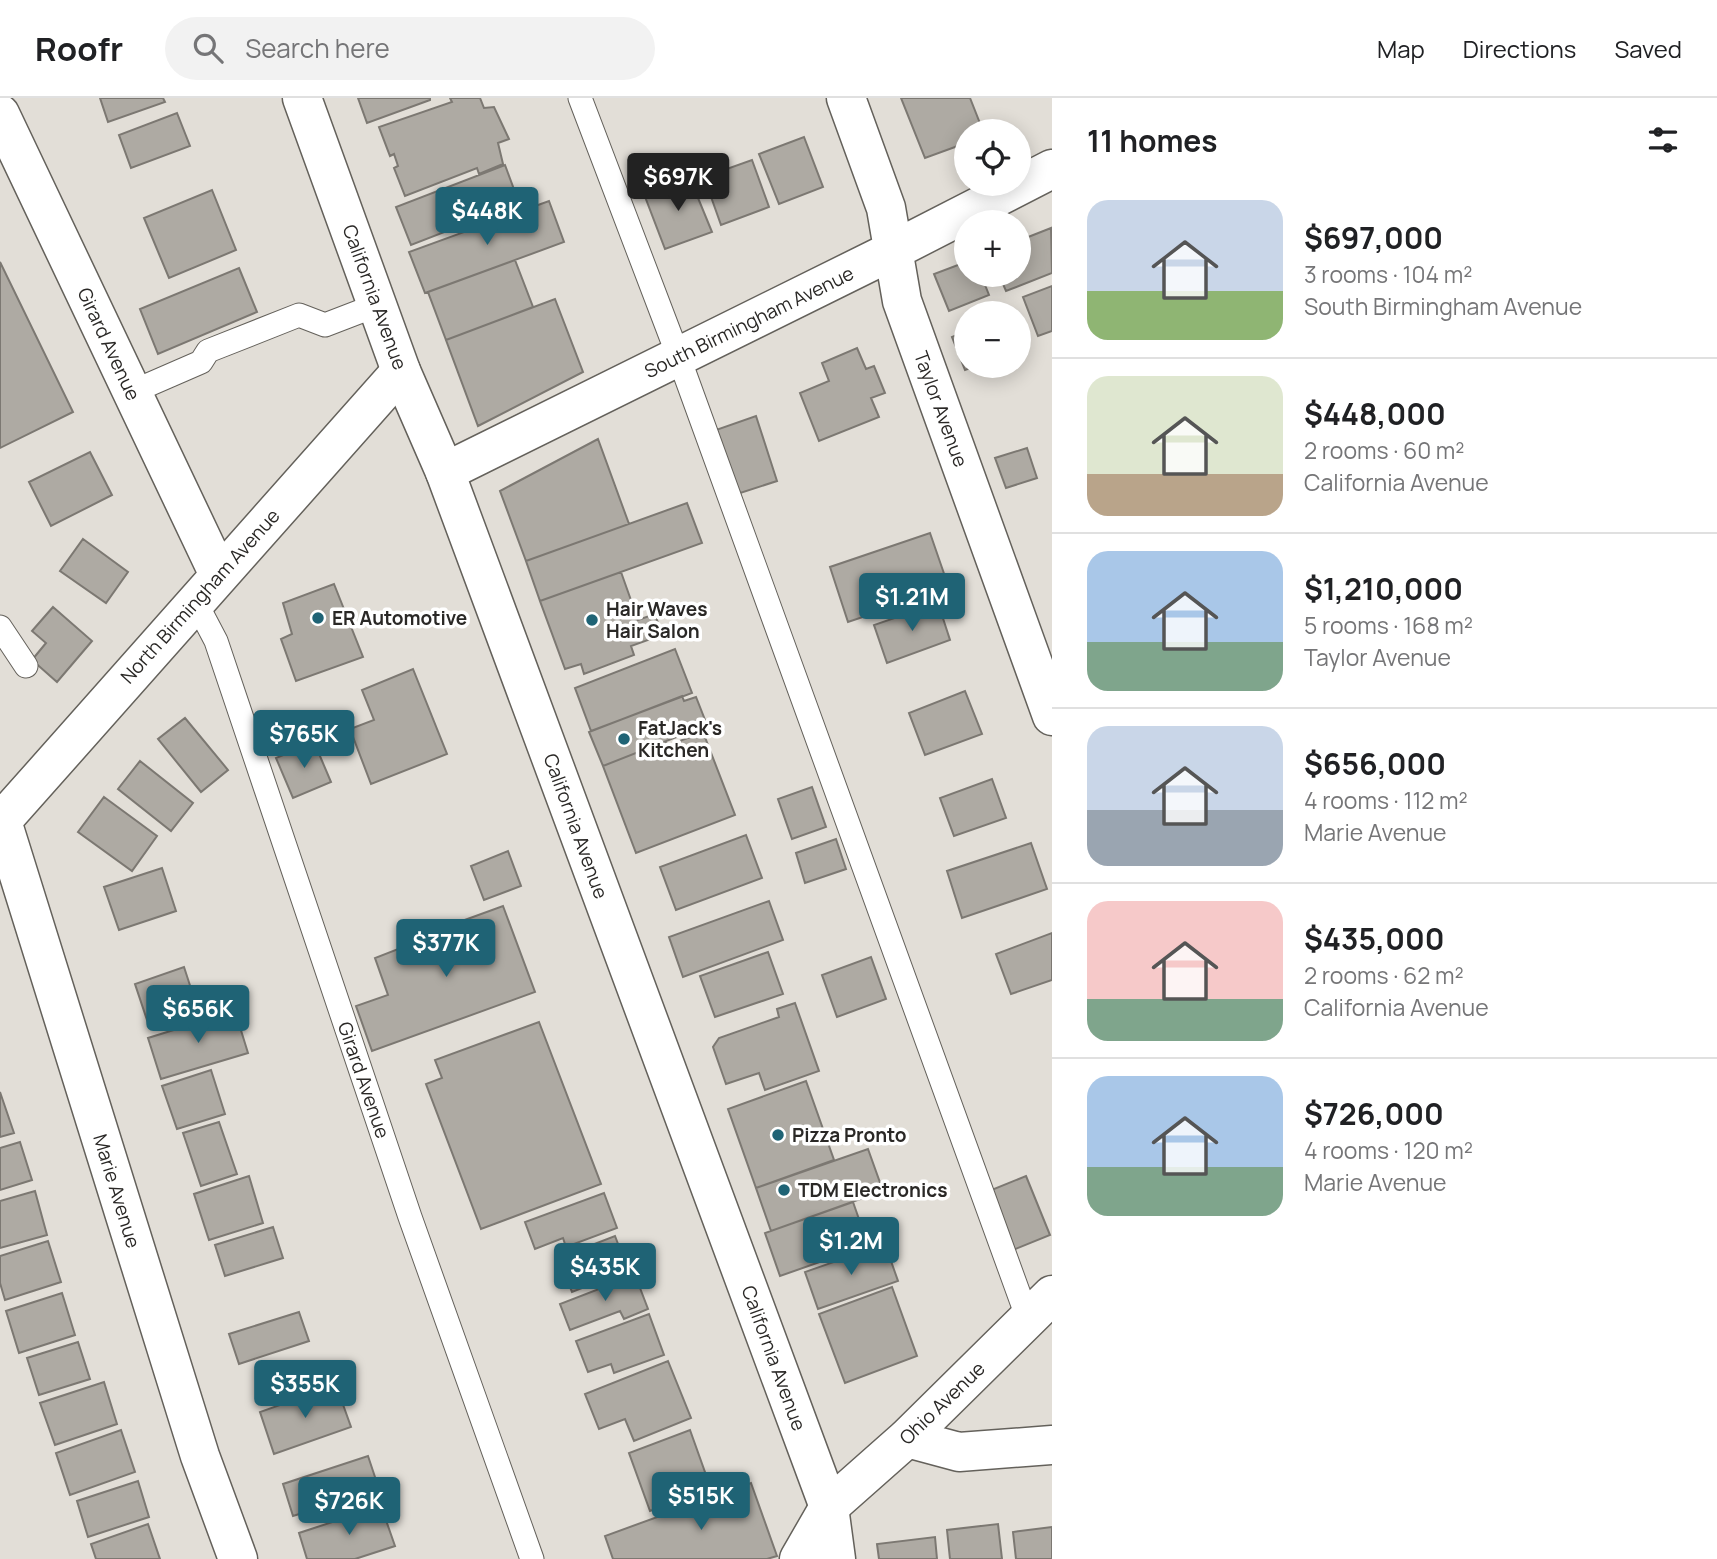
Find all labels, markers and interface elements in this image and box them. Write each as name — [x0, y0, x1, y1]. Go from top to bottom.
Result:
search box — [165, 17, 655, 80]
text: Roofr — [35, 26, 123, 71]
icon: search — [189, 29, 227, 67]
text: Search here — [245, 30, 390, 66]
text: Map — [1377, 32, 1425, 65]
text: Directions — [1463, 32, 1576, 65]
text: Saved — [1614, 32, 1682, 65]
map controls — [954, 119, 1031, 378]
button: locate — [954, 119, 1031, 196]
text: 11 homes — [1087, 120, 1218, 161]
icon: filters — [1644, 121, 1682, 159]
pin: $697K — [629, 153, 727, 213]
text: $697K — [643, 160, 713, 192]
pin: $448K — [438, 188, 536, 247]
text: $448K — [451, 194, 523, 226]
button: + — [954, 210, 1031, 287]
text: $697,000 — [1304, 217, 1443, 258]
street label: California Avenue — [337, 221, 413, 373]
icon: home — [1143, 228, 1227, 312]
text: 3 rooms · 104 m² — [1304, 258, 1472, 290]
street label: South Birmingham Avenue — [640, 260, 858, 384]
street label: Girard Avenue — [72, 283, 146, 405]
text: South Birmingham Avenue — [1304, 290, 1582, 322]
button: − — [954, 301, 1031, 378]
street label: Taylor Avenue — [908, 348, 974, 470]
text: $448,000 — [1304, 393, 1446, 434]
icon: home — [1143, 404, 1227, 488]
text: 2 rooms · 60 m² — [1304, 434, 1465, 466]
text: California Avenue — [1304, 466, 1489, 498]
street label: North Birmingham Avenue — [115, 503, 285, 689]
text: $1,210,000 — [1304, 568, 1463, 609]
pin: $1.21M — [855, 574, 969, 633]
icon: home — [1143, 579, 1227, 663]
text: $1.21M — [875, 580, 949, 612]
place label: Hair Waves Hair Salon — [606, 596, 707, 644]
place label: ER Automotive — [332, 605, 467, 631]
text: 5 rooms · 168 m² — [1304, 609, 1473, 641]
marker: ER Automotive — [310, 610, 326, 626]
marker: Hair Waves Hair Salon — [584, 612, 600, 628]
text: Taylor Avenue — [1304, 641, 1451, 673]
pin: $765K — [255, 710, 353, 770]
place label: FatJack's Kitchen — [638, 715, 722, 763]
text: $765K — [269, 717, 339, 749]
marker: FatJack's Kitchen — [616, 731, 632, 747]
text: $656,000 — [1304, 743, 1446, 784]
street label: California Avenue — [538, 750, 614, 902]
icon: home — [1143, 754, 1227, 838]
text: 4 rooms · 112 m² — [1304, 784, 1468, 816]
text: Marie Avenue — [1304, 816, 1447, 848]
text: $435,000 — [1304, 918, 1444, 959]
pin: $377K — [397, 920, 495, 979]
text: $377K — [412, 926, 480, 958]
icon: home — [1143, 929, 1227, 1013]
text: 2 rooms · 62 m² — [1304, 959, 1464, 991]
pin: $656K — [149, 986, 247, 1045]
text: California Avenue — [1304, 991, 1489, 1023]
text: $656K — [162, 992, 234, 1024]
street label: Girard Avenue — [332, 1018, 396, 1142]
text: $726,000 — [1304, 1093, 1444, 1134]
icon: home — [1143, 1104, 1227, 1188]
place label: Pizza Pronto — [792, 1122, 907, 1148]
marker: Pizza Pronto — [770, 1127, 786, 1143]
street label: Marie Avenue — [87, 1131, 147, 1251]
text: 4 rooms · 120 m² — [1304, 1134, 1473, 1166]
text: Marie Avenue — [1304, 1166, 1447, 1198]
place label: TDM Electronics — [798, 1177, 948, 1203]
marker: TDM Electronics — [776, 1182, 792, 1198]
pin: $1.2M — [802, 1218, 900, 1277]
text: $1.2M — [819, 1224, 883, 1256]
pin: $435K — [556, 1244, 654, 1303]
text: $435K — [570, 1250, 640, 1282]
street label: California Avenue — [736, 1282, 812, 1434]
street label: Ohio Avenue — [894, 1356, 990, 1450]
pin: $355K — [256, 1360, 354, 1420]
text: $355K — [270, 1367, 340, 1399]
pin: $515K — [652, 1472, 750, 1532]
pin: $726K — [300, 1478, 398, 1537]
text: $515K — [668, 1479, 734, 1511]
text: $726K — [314, 1484, 384, 1516]

